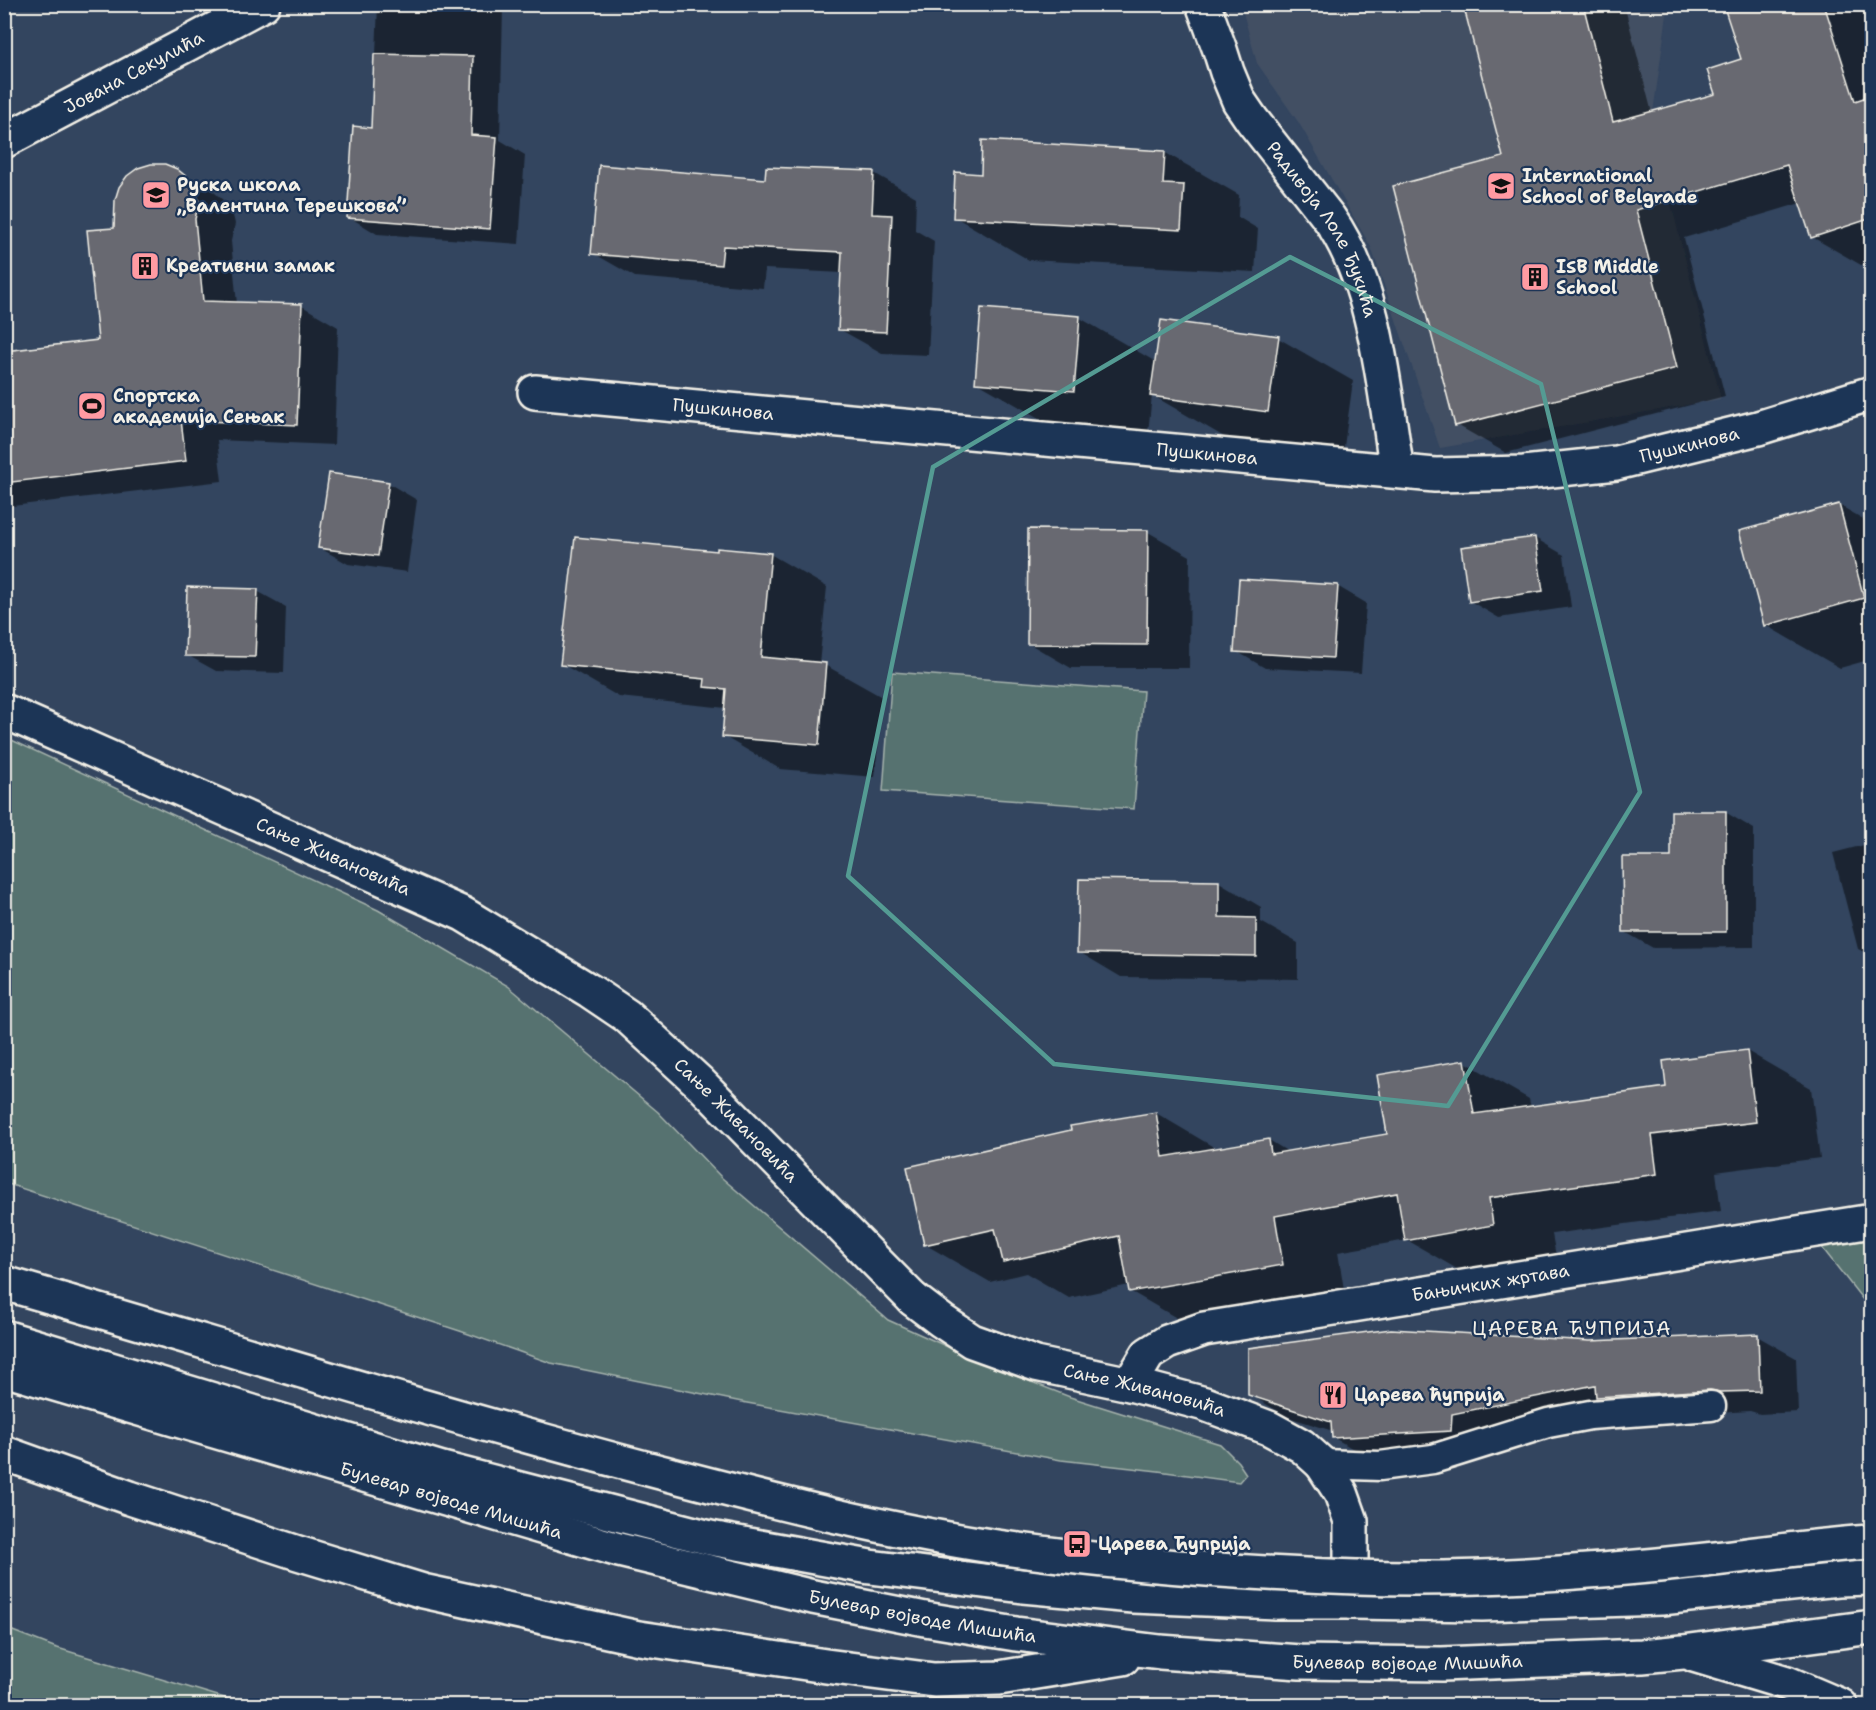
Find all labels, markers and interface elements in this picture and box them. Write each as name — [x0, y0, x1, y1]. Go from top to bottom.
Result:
street label: Јована Секулића — [60, 25, 208, 119]
street label: Радивоја Лоле Ђукића — [1261, 136, 1383, 320]
place label: International School of Belgrade — [1522, 164, 1698, 209]
school or university icon: International School of Belgrade — [1485, 170, 1517, 202]
place label: Руска школа „Валентина Терешкова” — [177, 173, 406, 218]
school or university icon: Руска школа „Валентина Терешкова” — [140, 179, 172, 211]
building icon: Креативни замак — [129, 250, 161, 282]
place label: Креативни замак — [166, 254, 335, 278]
place label: ISB Middle School — [1556, 255, 1659, 300]
building icon: ISB Middle School — [1519, 261, 1551, 293]
place label: Спортска академија Сењак — [113, 384, 285, 429]
sports icon: Спортска академија Сењак — [76, 390, 108, 422]
street label: Пушкинова — [672, 393, 775, 426]
street label: Пушкинова — [1637, 421, 1742, 469]
street label: Пушкинова — [1156, 437, 1259, 471]
street label: Сање Живановића — [252, 812, 414, 901]
street label: Сање Живановића — [669, 1053, 803, 1188]
street label: Бањичких жртава — [1410, 1258, 1571, 1307]
district label: ЦАРЕВА ЋУПРИЈА — [1472, 1315, 1672, 1341]
street label: Сање Живановића — [1061, 1358, 1229, 1423]
restaurant icon: Царева ћуприја — [1317, 1379, 1349, 1411]
place label: Царева ћуприја — [1354, 1383, 1505, 1407]
street label: Булевар војводе Мишића — [337, 1456, 565, 1545]
bus stop icon: Царева Ћуприја — [1061, 1528, 1093, 1560]
place label: Царева Ћуприја — [1098, 1532, 1251, 1556]
street label: Булевар војводе Мишића — [807, 1584, 1038, 1648]
street label: Булевар војводе Мишића — [1291, 1649, 1523, 1676]

